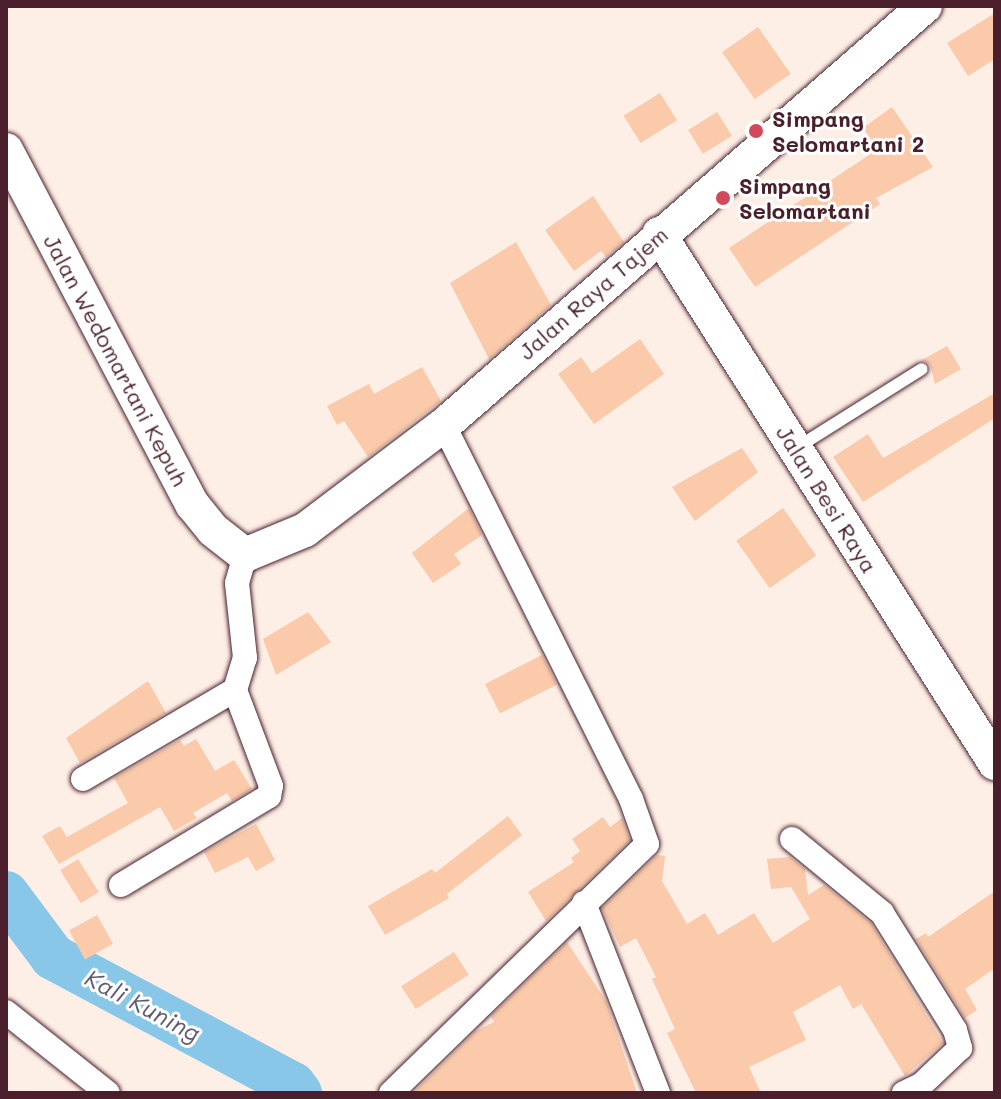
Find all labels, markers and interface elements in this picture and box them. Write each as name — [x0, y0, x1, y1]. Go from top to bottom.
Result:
place label: Simpang Selomartani 2 — [772, 105, 924, 156]
marker: Simpang Selomartani 2 — [747, 122, 765, 140]
place label: Simpang Selomartani — [739, 172, 871, 224]
marker: Simpang Selomartani — [714, 189, 732, 207]
street label: Jalan Raya Tajem — [513, 221, 673, 365]
street label: Jalan Wedomartani Kepuh — [38, 230, 194, 490]
street label: Jalan Besi Raya — [771, 420, 883, 578]
water label: Kali Kuning — [81, 963, 205, 1047]

